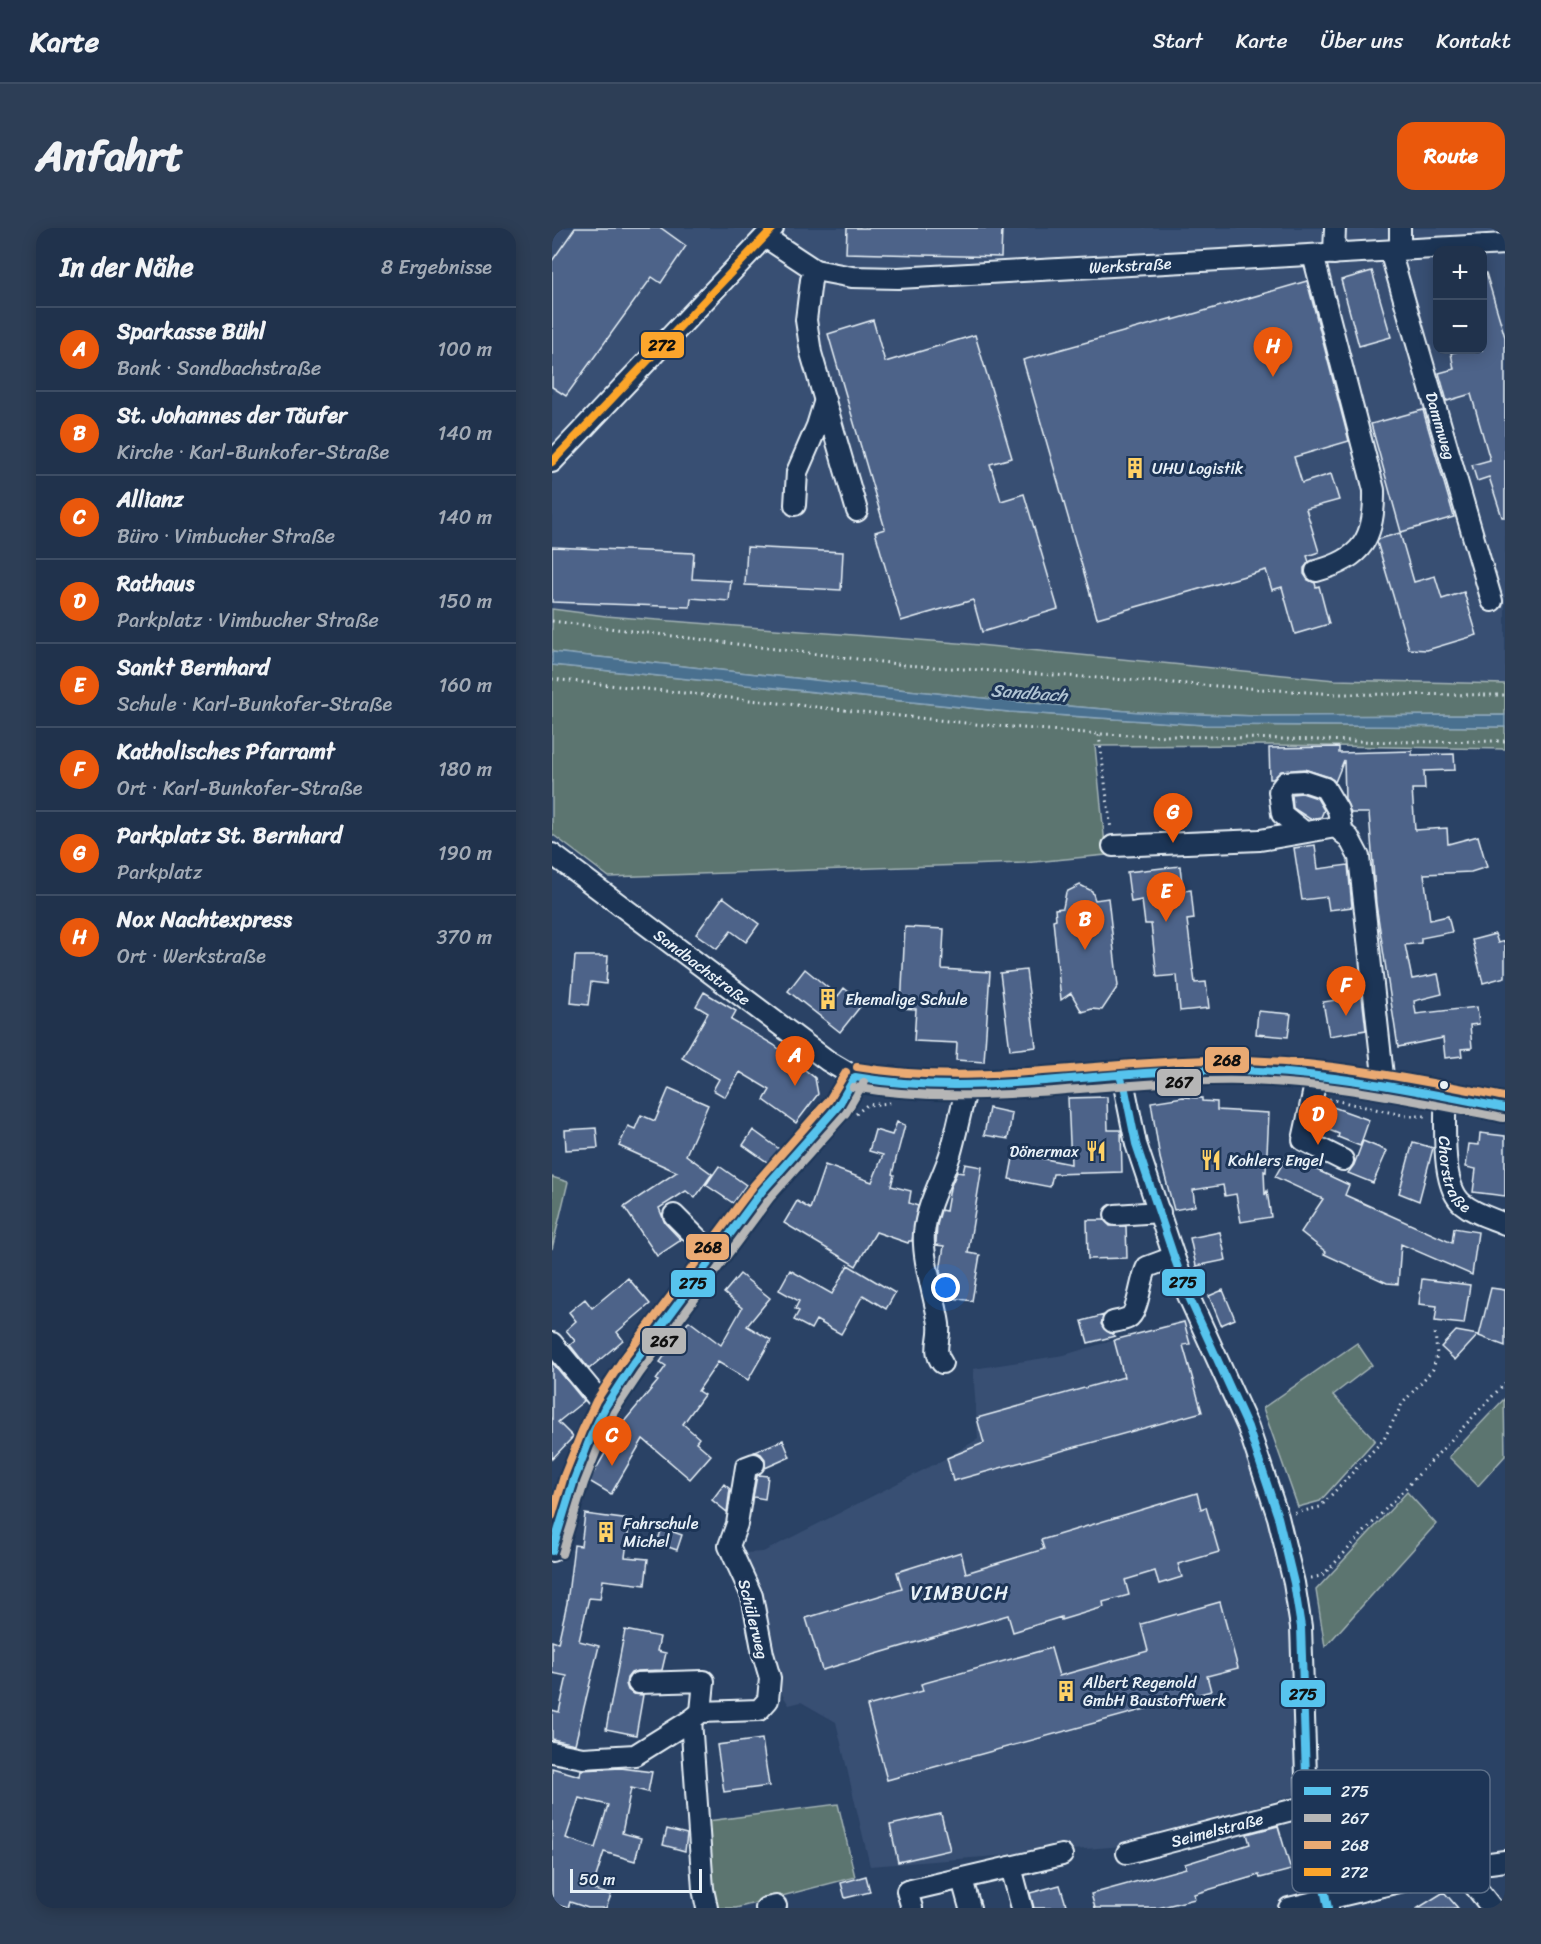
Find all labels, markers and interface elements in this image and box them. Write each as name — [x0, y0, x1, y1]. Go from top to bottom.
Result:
text: Karte — [30, 17, 99, 66]
text: Start — [1153, 22, 1203, 60]
text: Karte — [1236, 22, 1288, 60]
text: Über uns — [1321, 22, 1403, 60]
text: Kontakt — [1436, 22, 1511, 60]
text: Anfahrt — [36, 119, 183, 193]
button: Route — [1397, 122, 1505, 190]
text: In der Nähe — [60, 244, 194, 290]
map controls — [1433, 246, 1487, 354]
button: + — [1433, 246, 1487, 300]
street label: Werkstraße — [1088, 249, 1172, 282]
text: 8 Ergebnisse — [381, 250, 492, 285]
button: − — [1433, 300, 1487, 354]
text: Sparkasse Bühl — [117, 312, 265, 351]
pin: H — [1254, 328, 1292, 377]
line badge: 272 — [640, 331, 685, 359]
text: 272 — [647, 331, 677, 360]
text: A — [73, 332, 86, 367]
text: 100 m — [438, 332, 492, 367]
text: Bank · Sandbachstraße — [117, 351, 321, 386]
street label: Dammweg — [1417, 388, 1464, 463]
text: St. Johannes der Täufer — [117, 396, 347, 435]
text: B — [73, 416, 86, 451]
text: 140 m — [438, 416, 492, 451]
text: Kirche · Karl-Bunkofer-Straße — [117, 435, 389, 470]
place label: UHU Logistik — [1152, 454, 1244, 483]
building icon: UHU Logistik — [1123, 456, 1147, 480]
text: Allianz — [117, 480, 183, 519]
text: C — [73, 500, 86, 535]
text: 140 m — [438, 500, 492, 535]
text: Büro · Vimbucher Straße — [117, 519, 335, 554]
text: Rathaus — [117, 564, 194, 603]
text: D — [74, 584, 85, 619]
text: 150 m — [438, 584, 492, 619]
text: Parkplatz · Vimbucher Straße — [117, 603, 379, 638]
text: Sankt Bernhard — [117, 648, 269, 687]
text: E — [74, 668, 85, 703]
text: 160 m — [439, 668, 492, 703]
water label: Sandbach — [990, 674, 1070, 712]
text: Schule · Karl-Bunkofer-Straße — [117, 687, 392, 722]
text: Katholisches Pfarramt — [117, 732, 335, 771]
text: F — [74, 752, 85, 787]
text: 180 m — [438, 752, 492, 787]
text: Ort · Karl-Bunkofer-Straße — [117, 771, 362, 806]
pin: G — [1154, 794, 1192, 843]
text: Parkplatz St. Bernhard — [117, 816, 342, 855]
text: G — [73, 836, 86, 871]
text: 190 m — [438, 836, 492, 871]
text: Parkplatz — [117, 855, 203, 890]
pin: E — [1146, 872, 1186, 922]
text: Nox Nachtexpress — [117, 900, 292, 939]
pin: B — [1066, 900, 1104, 950]
text: H — [72, 920, 87, 955]
text: 370 m — [436, 920, 492, 955]
street label: Sandbachstraße — [647, 921, 757, 1013]
text: Ort · Werkstraße — [117, 939, 266, 974]
pin: F — [1326, 966, 1366, 1016]
place label: Ehemalige Schule — [845, 985, 968, 1014]
building icon: Ehemalige Schule — [816, 987, 840, 1011]
pin: A — [776, 1036, 814, 1086]
line badge: 268 — [1204, 1046, 1250, 1074]
text: 268 — [1212, 1046, 1241, 1075]
line badge: 267 — [1156, 1068, 1202, 1097]
text: 267 — [1164, 1068, 1195, 1097]
unlabelled marker — [1438, 1079, 1450, 1091]
pin: D — [1298, 1096, 1338, 1145]
street label: Chorstraße — [1430, 1135, 1478, 1221]
place label: Dönermax — [1009, 1137, 1080, 1166]
restaurant icon: Dönermax — [1084, 1139, 1108, 1163]
place label: Kohlers Engel — [1228, 1146, 1324, 1175]
restaurant icon: Kohlers Engel — [1199, 1148, 1223, 1172]
line badge: 268 — [685, 1233, 730, 1261]
text: 268 — [693, 1233, 722, 1262]
line badge: 275 — [1161, 1268, 1206, 1297]
text: 275 — [1168, 1268, 1197, 1297]
line badge: 275 — [670, 1269, 716, 1298]
text: 275 — [678, 1269, 707, 1298]
your location — [931, 1273, 960, 1302]
line badge: 267 — [641, 1327, 687, 1355]
text: 267 — [649, 1327, 680, 1356]
pin: C — [592, 1416, 632, 1466]
place label: Fahrschule Michel — [623, 1509, 699, 1556]
building icon: Fahrschule Michel — [594, 1520, 618, 1544]
street label: Schülerweg — [730, 1576, 777, 1662]
district label: VIMBUCH — [910, 1576, 1010, 1611]
place label: Albert Regenold GmbH Baustoffwerk — [1082, 1668, 1227, 1715]
building icon: Albert Regenold GmbH Baustoffwerk — [1054, 1679, 1078, 1703]
line badge: 275 — [1280, 1679, 1326, 1708]
text: 275 — [1288, 1680, 1317, 1709]
legend — [1292, 1770, 1490, 1893]
text: 275 — [1341, 1777, 1369, 1806]
street label: Seimelstraße — [1168, 1804, 1267, 1856]
text: 267 — [1341, 1804, 1369, 1833]
text: 268 — [1341, 1831, 1369, 1860]
text: 272 — [1341, 1858, 1369, 1887]
text: 50 m — [579, 1865, 615, 1894]
scale bar — [570, 1866, 702, 1894]

